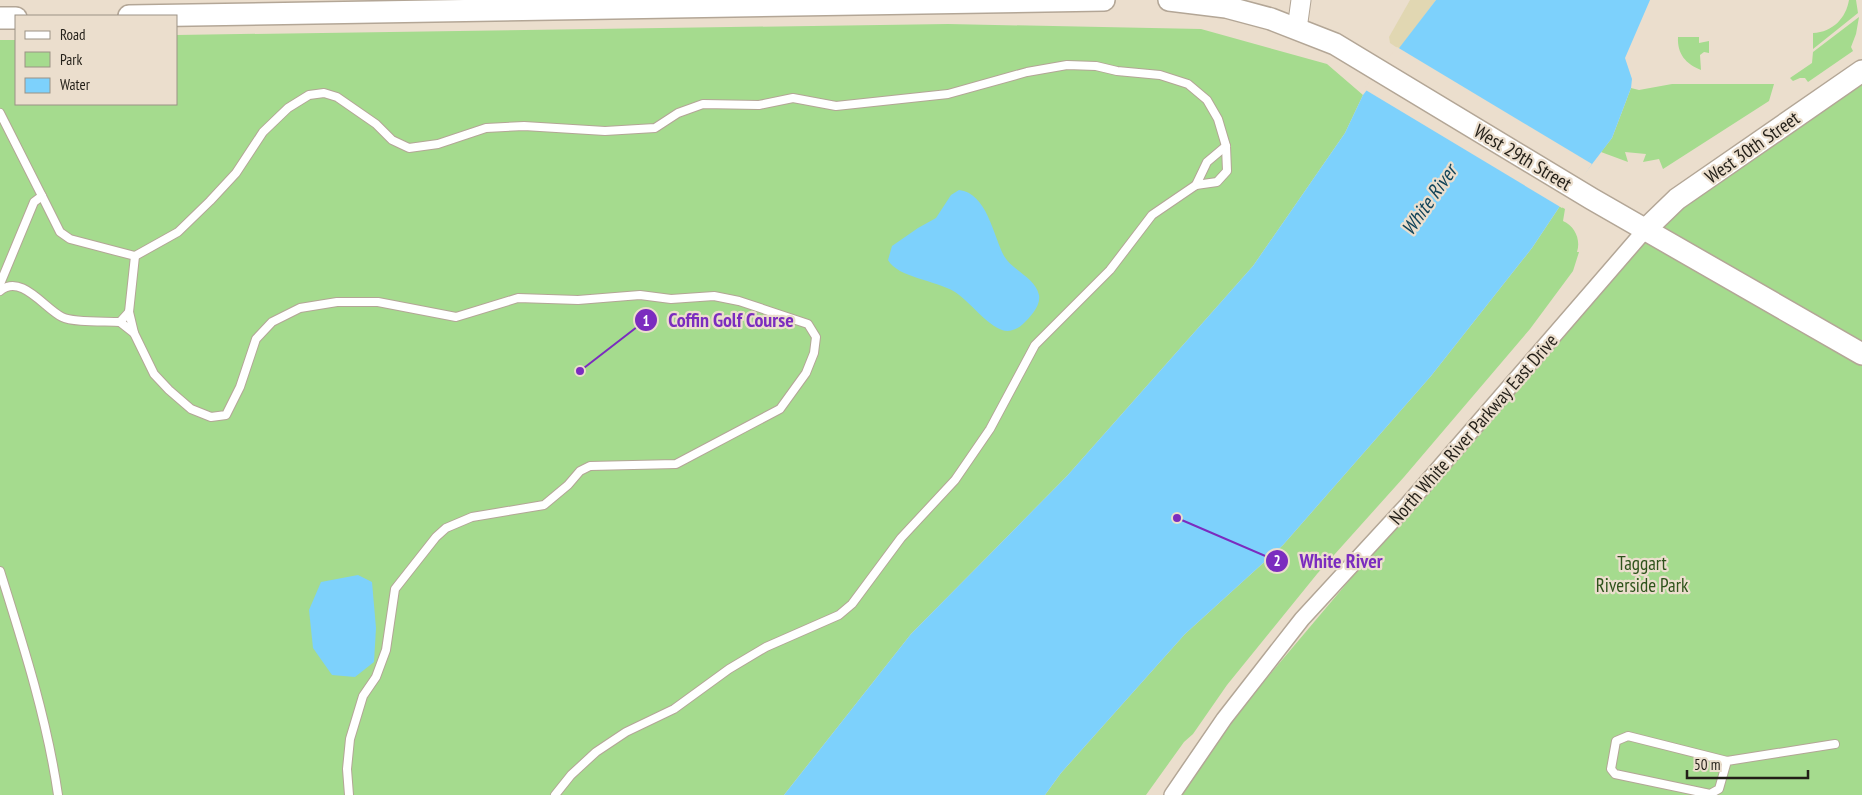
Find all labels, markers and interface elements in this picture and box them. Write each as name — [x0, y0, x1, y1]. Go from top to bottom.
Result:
legend — [15, 15, 178, 105]
text: Road — [60, 25, 86, 44]
text: Park — [60, 50, 82, 69]
text: Water — [60, 75, 91, 94]
street label: West 30th Street — [1700, 105, 1804, 188]
street label: West 29th Street — [1470, 118, 1577, 196]
water label: White River — [1395, 158, 1464, 240]
callout: Coffin Golf Course — [633, 303, 804, 338]
text: Coffin Golf Course — [668, 307, 794, 333]
text: 1 — [642, 311, 650, 330]
street label: North White River Parkway East Drive — [1384, 329, 1562, 529]
callout: White River — [1264, 544, 1393, 579]
text: White River — [1298, 548, 1383, 574]
text: 2 — [1273, 551, 1281, 570]
park label: Taggart Riverside Park — [1596, 551, 1689, 597]
scale bar — [1687, 748, 1808, 780]
text: 50 m — [1694, 755, 1720, 774]

